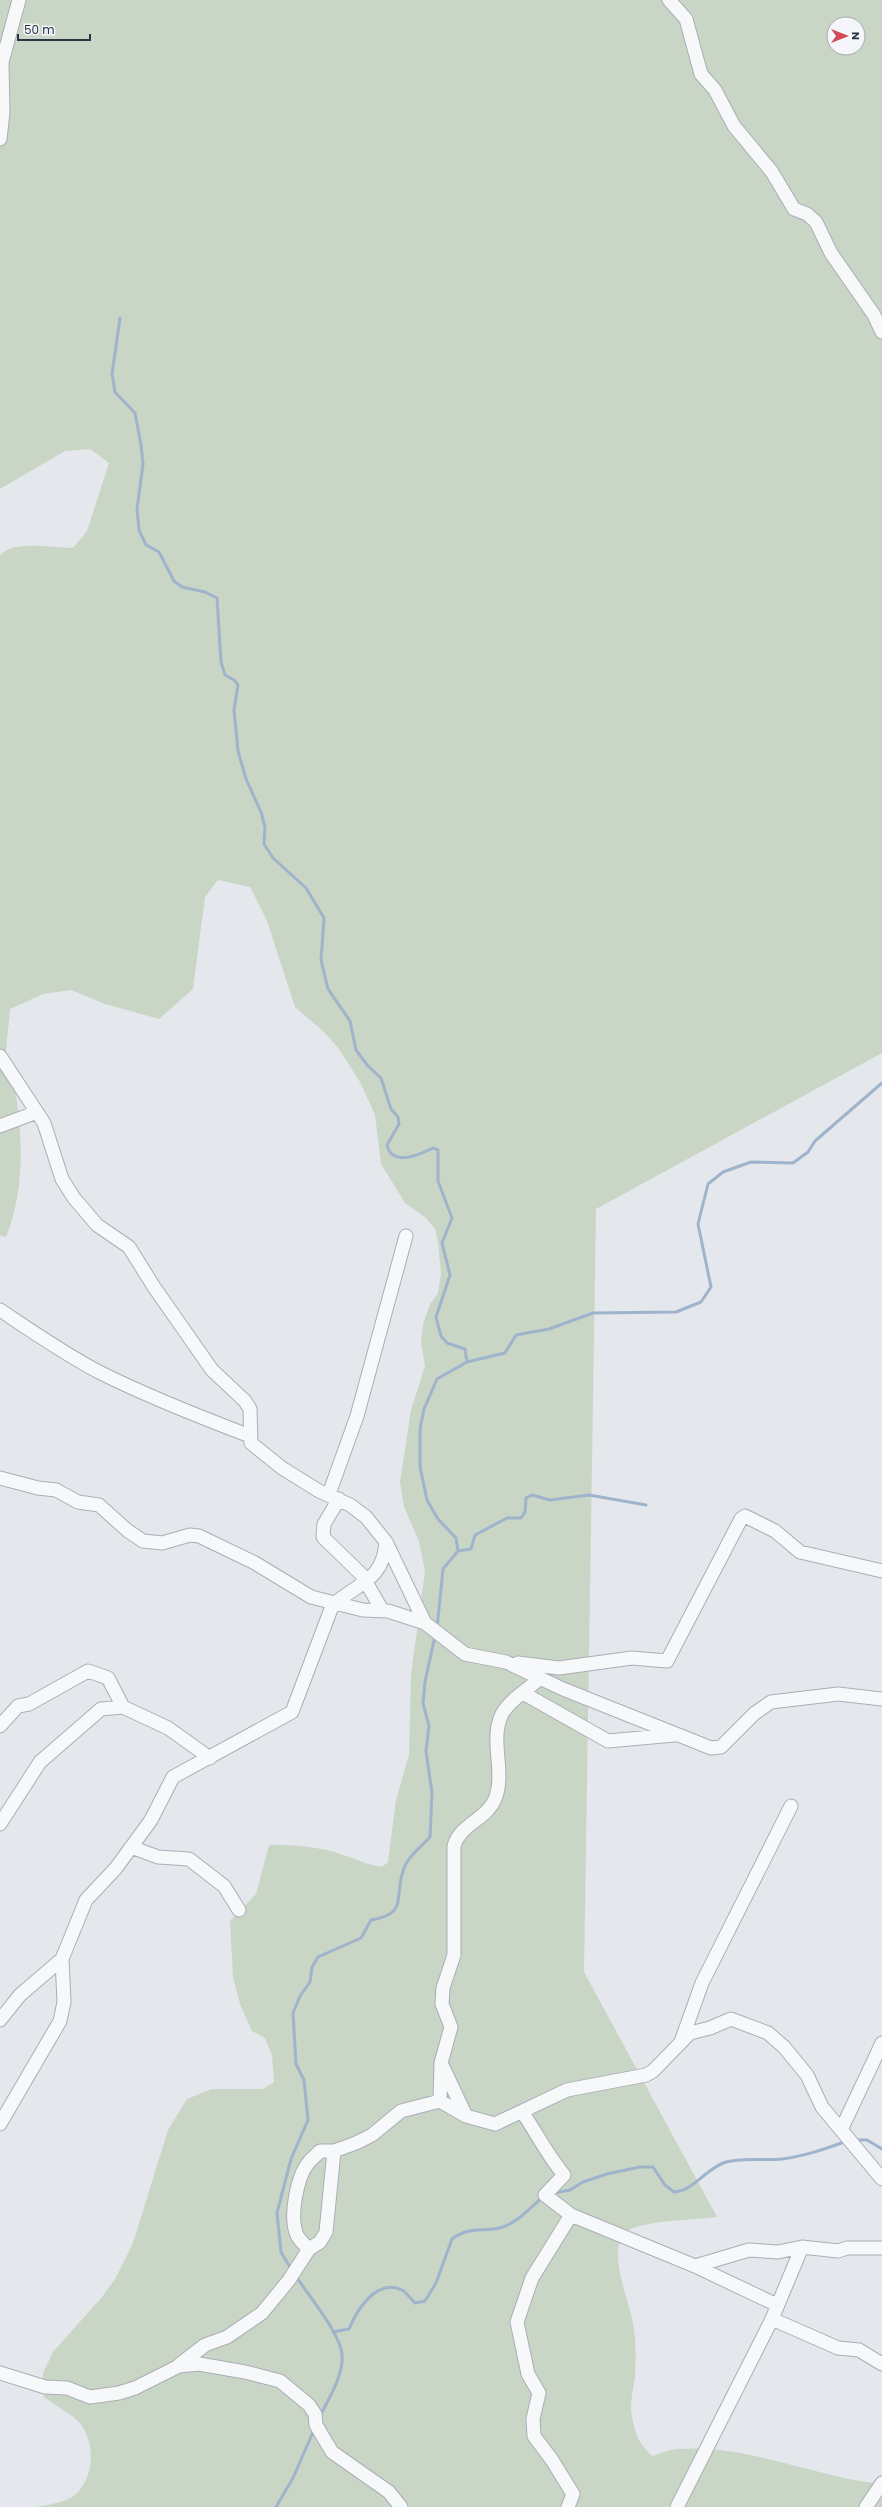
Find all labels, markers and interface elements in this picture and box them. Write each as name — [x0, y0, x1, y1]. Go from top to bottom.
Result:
scale bar — [18, 16, 90, 42]
north arrow — [826, 16, 866, 56]
text: 50 m — [24, 21, 55, 38]
text: N — [848, 32, 864, 40]

